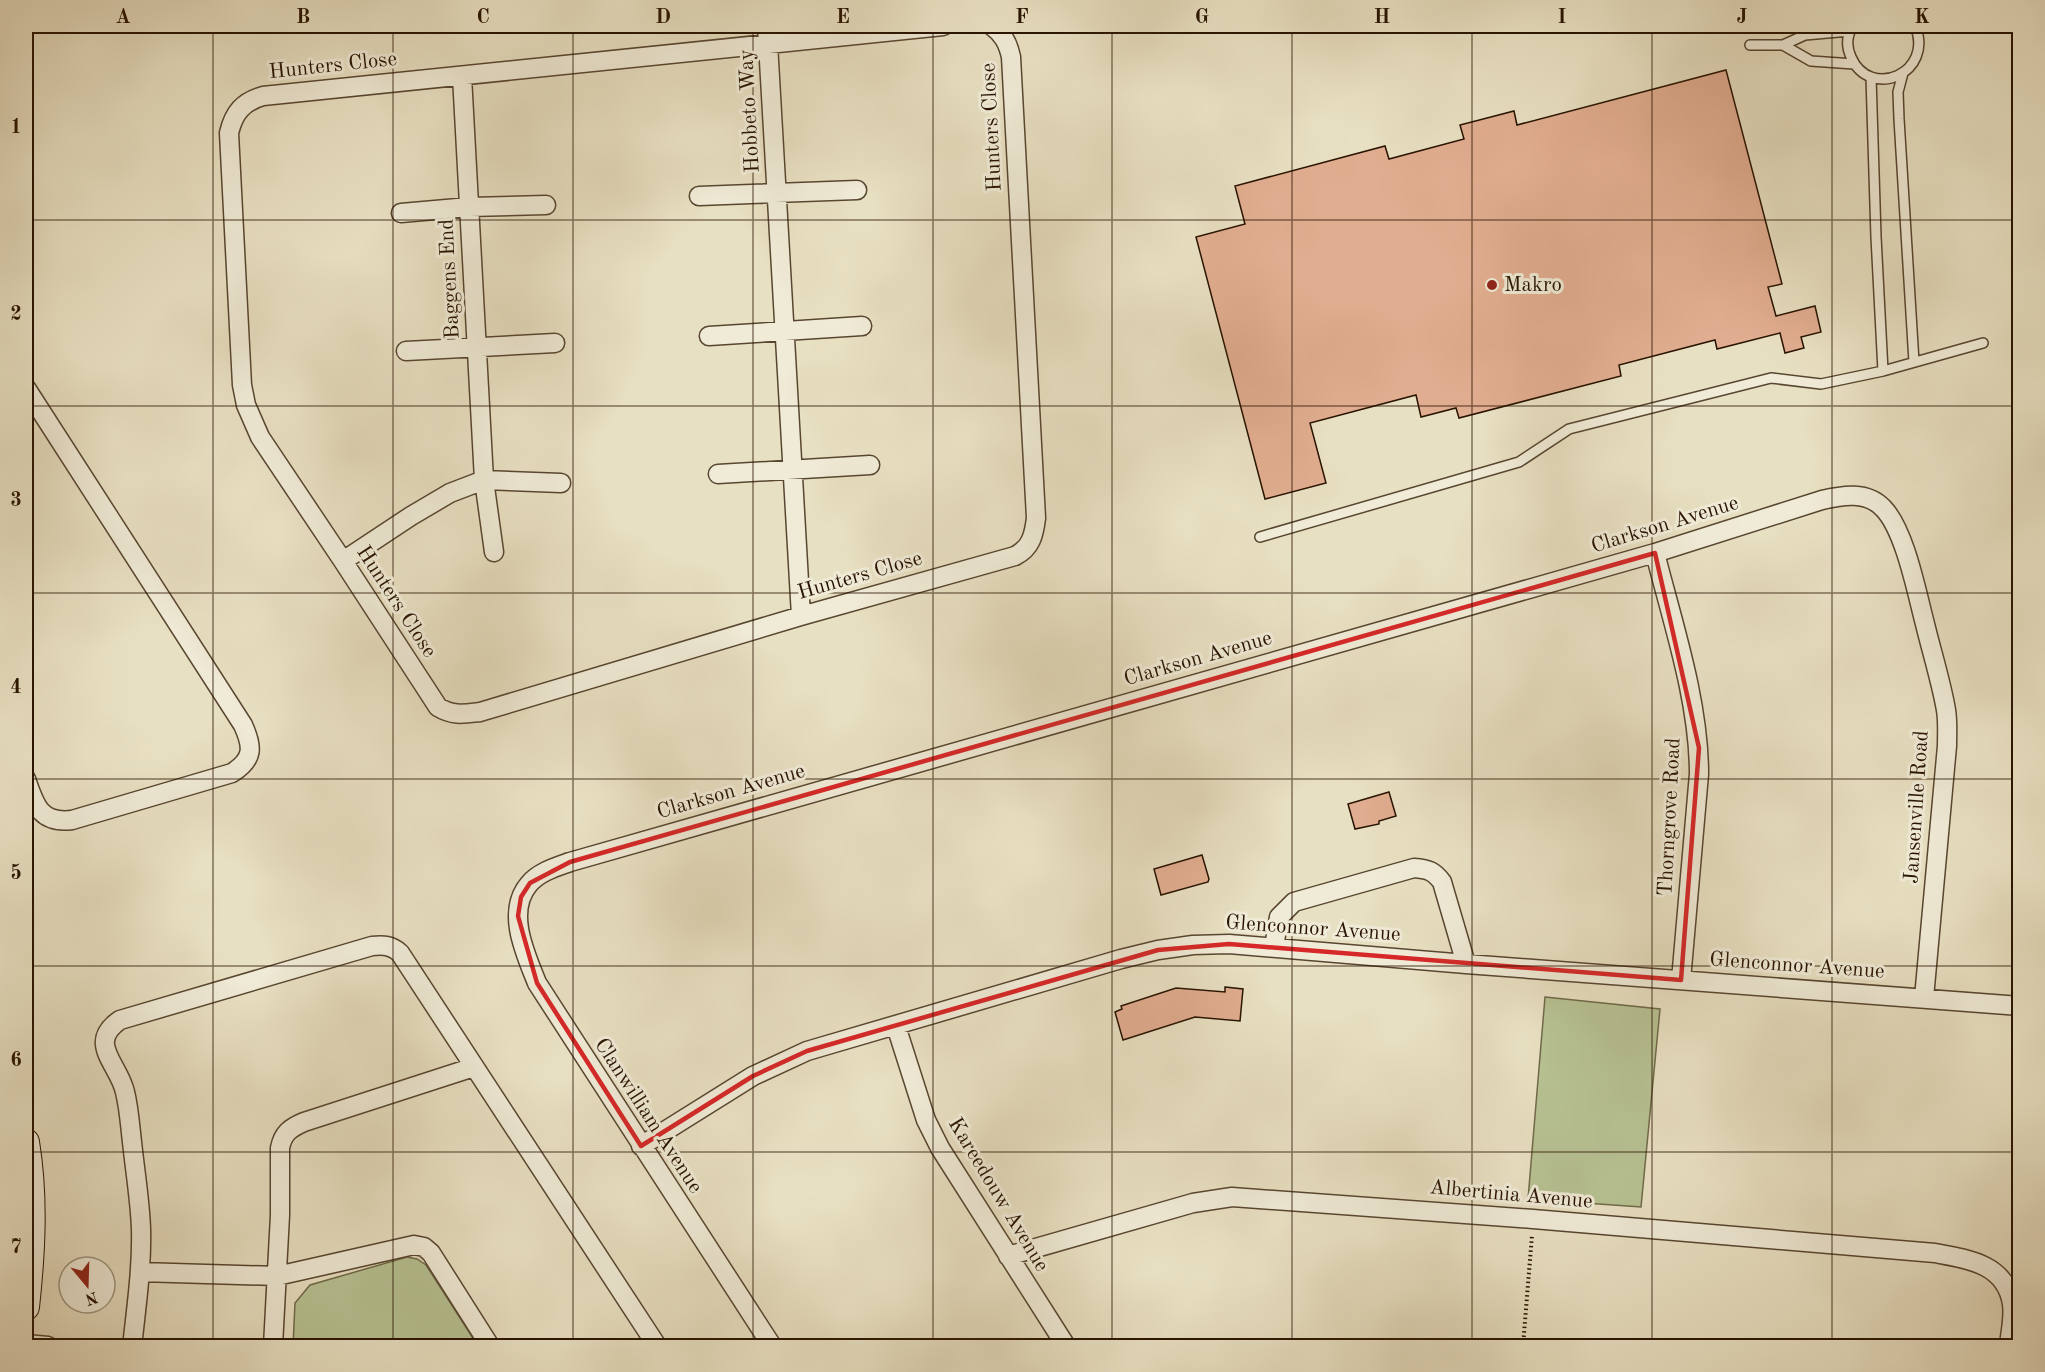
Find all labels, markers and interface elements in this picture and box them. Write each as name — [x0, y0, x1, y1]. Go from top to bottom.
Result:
text: A — [115, 8, 131, 28]
text: B — [296, 8, 310, 28]
text: C — [476, 8, 490, 28]
text: D — [655, 8, 671, 28]
text: E — [836, 8, 850, 28]
text: F — [1015, 8, 1029, 28]
text: G — [1195, 8, 1209, 28]
text: H — [1374, 8, 1390, 28]
text: I — [1558, 8, 1566, 28]
text: J — [1737, 8, 1748, 28]
text: K — [1914, 8, 1930, 28]
street label: Hunters Close — [268, 49, 398, 83]
street label: Hobbeto Way — [736, 49, 764, 173]
street label: Hunters Close — [978, 62, 1006, 192]
text: 1 — [10, 118, 22, 138]
street label: Baggens End — [436, 218, 464, 340]
place label: Makro — [1504, 275, 1562, 296]
marker: Makro — [1485, 278, 1499, 292]
text: 2 — [10, 305, 22, 325]
text: 3 — [10, 491, 22, 511]
street label: Clarkson Avenue — [1589, 493, 1741, 557]
street label: Hunters Close — [352, 542, 440, 662]
street label: Hunters Close — [795, 548, 925, 604]
street label: Clarkson Avenue — [1122, 628, 1274, 690]
text: 4 — [10, 678, 22, 698]
street label: Jansenville Road — [1901, 730, 1933, 884]
street label: Thorngrove Road — [1655, 737, 1685, 897]
street label: Clarkson Avenue — [655, 761, 807, 823]
text: 5 — [10, 863, 22, 884]
street label: Glenconnor Avenue — [1225, 912, 1401, 946]
street label: Glenconnor Avenue — [1709, 949, 1885, 983]
street label: Clanwilliam Avenue — [590, 1035, 706, 1197]
text: 6 — [10, 1051, 22, 1071]
street label: Kareedouw Avenue — [944, 1114, 1052, 1276]
street label: Albertinia Avenue — [1429, 1177, 1593, 1213]
text: 7 — [10, 1238, 22, 1258]
north arrow — [57, 1255, 117, 1315]
text: N — [82, 1288, 100, 1307]

